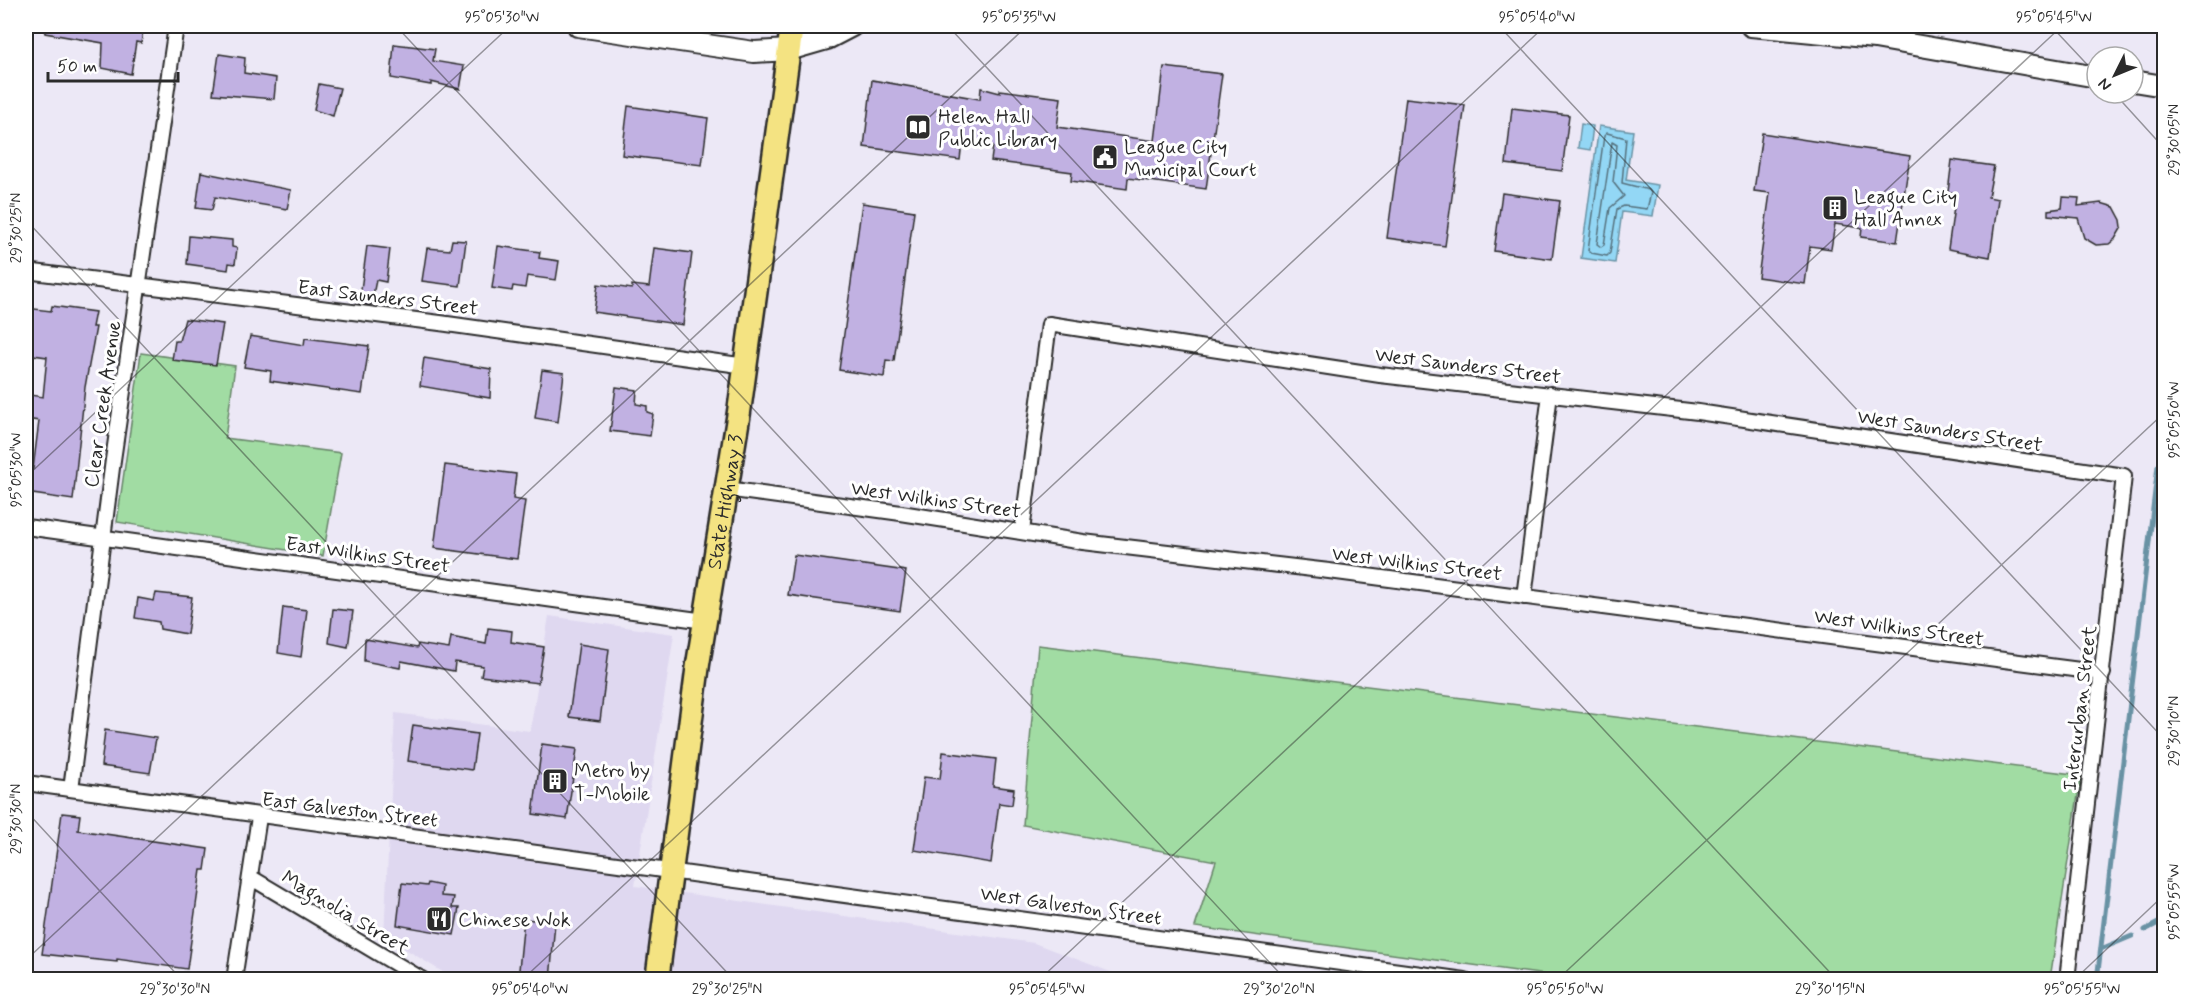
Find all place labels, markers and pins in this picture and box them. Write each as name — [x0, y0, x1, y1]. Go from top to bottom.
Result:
place label: Helen Hall Public Library — [938, 104, 1057, 154]
library icon: Helen Hall Public Library — [903, 112, 933, 142]
place label: League City Municipal Court — [1124, 134, 1257, 184]
public building icon: League City Municipal Court — [1090, 142, 1120, 172]
place label: League City Hall Annex — [1854, 184, 1957, 234]
building icon: League City Hall Annex — [1820, 193, 1850, 223]
place label: Metro by T-Mobile — [574, 758, 650, 808]
building icon: Metro by T-Mobile — [540, 766, 570, 796]
restaurant icon: Chinese Wok — [424, 904, 454, 934]
place label: Chinese Wok — [458, 907, 571, 934]

